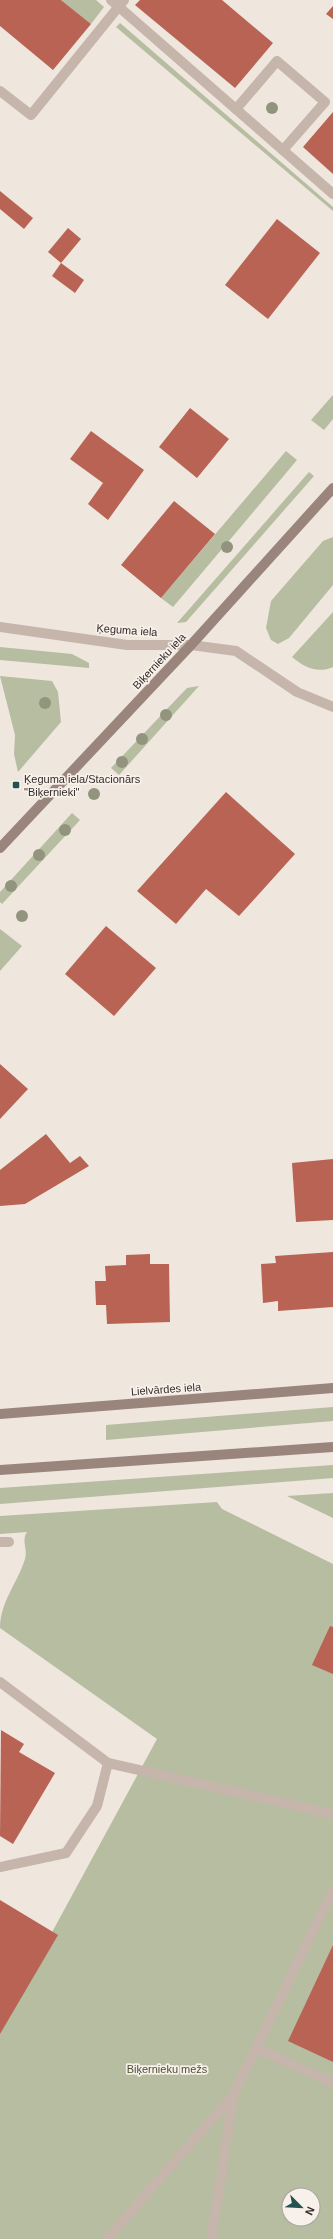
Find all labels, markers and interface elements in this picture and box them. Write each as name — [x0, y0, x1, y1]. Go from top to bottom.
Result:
street label: Ķeguma iela — [96, 622, 159, 638]
street label: Biķernieku iela — [130, 630, 188, 691]
place label: Ķeguma iela/Stacionārs "Biķernieki" — [24, 773, 141, 798]
marker: Ķeguma iela/Stacionārs "Biķernieki" — [11, 780, 21, 790]
street label: Lielvārdes iela — [131, 1381, 202, 1397]
park label: Biķernieku mežs — [127, 2063, 208, 2075]
north arrow — [281, 2187, 321, 2227]
text: N — [303, 2205, 317, 2217]

